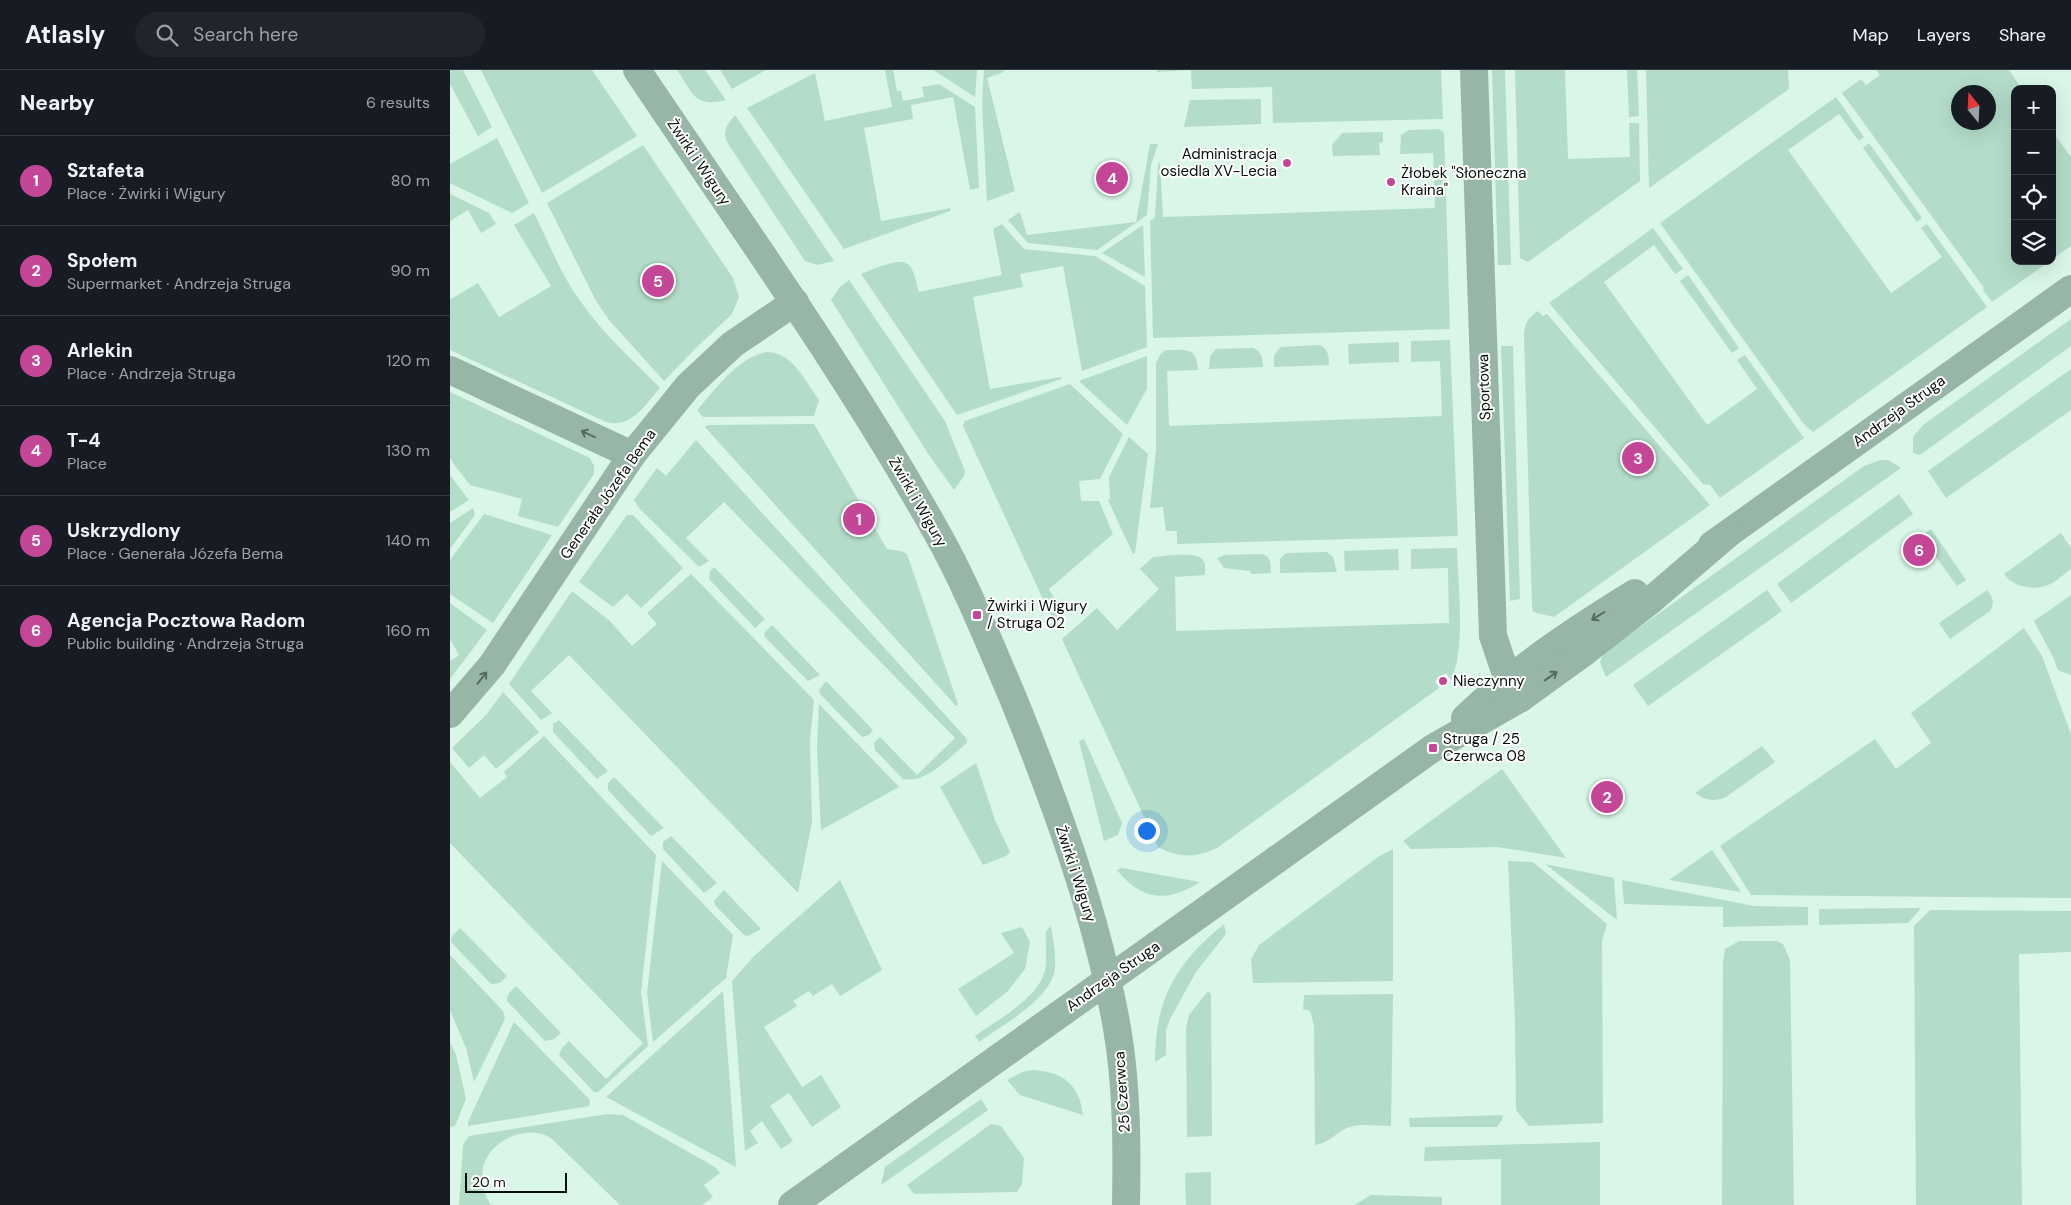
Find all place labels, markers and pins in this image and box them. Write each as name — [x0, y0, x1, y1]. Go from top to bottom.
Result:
place label: Administracja osiedla XV-Lecia — [1160, 144, 1277, 181]
marker: Administracja osiedla XV-Lecia — [1281, 157, 1293, 169]
pin: 4 — [1096, 159, 1128, 197]
place label: Żłobek "Słoneczna Kraina" — [1401, 163, 1526, 200]
marker: Żłobek "Słoneczna Kraina" — [1385, 176, 1397, 188]
pin: 5 — [642, 262, 674, 300]
pin: 3 — [1622, 439, 1654, 477]
pin: 1 — [843, 500, 875, 538]
pin: 6 — [1903, 531, 1935, 569]
place label: Żwirki i Wigury / Struga 02 — [987, 596, 1088, 633]
marker: Żwirki i Wigury / Struga 02 — [971, 609, 983, 621]
place label: Nieczynny — [1453, 671, 1525, 691]
marker: Nieczynny — [1437, 675, 1449, 687]
place label: Struga / 25 Czerwca 08 — [1443, 729, 1526, 766]
marker: Struga / 25 Czerwca 08 — [1427, 742, 1439, 754]
pin: 2 — [1591, 778, 1623, 816]

